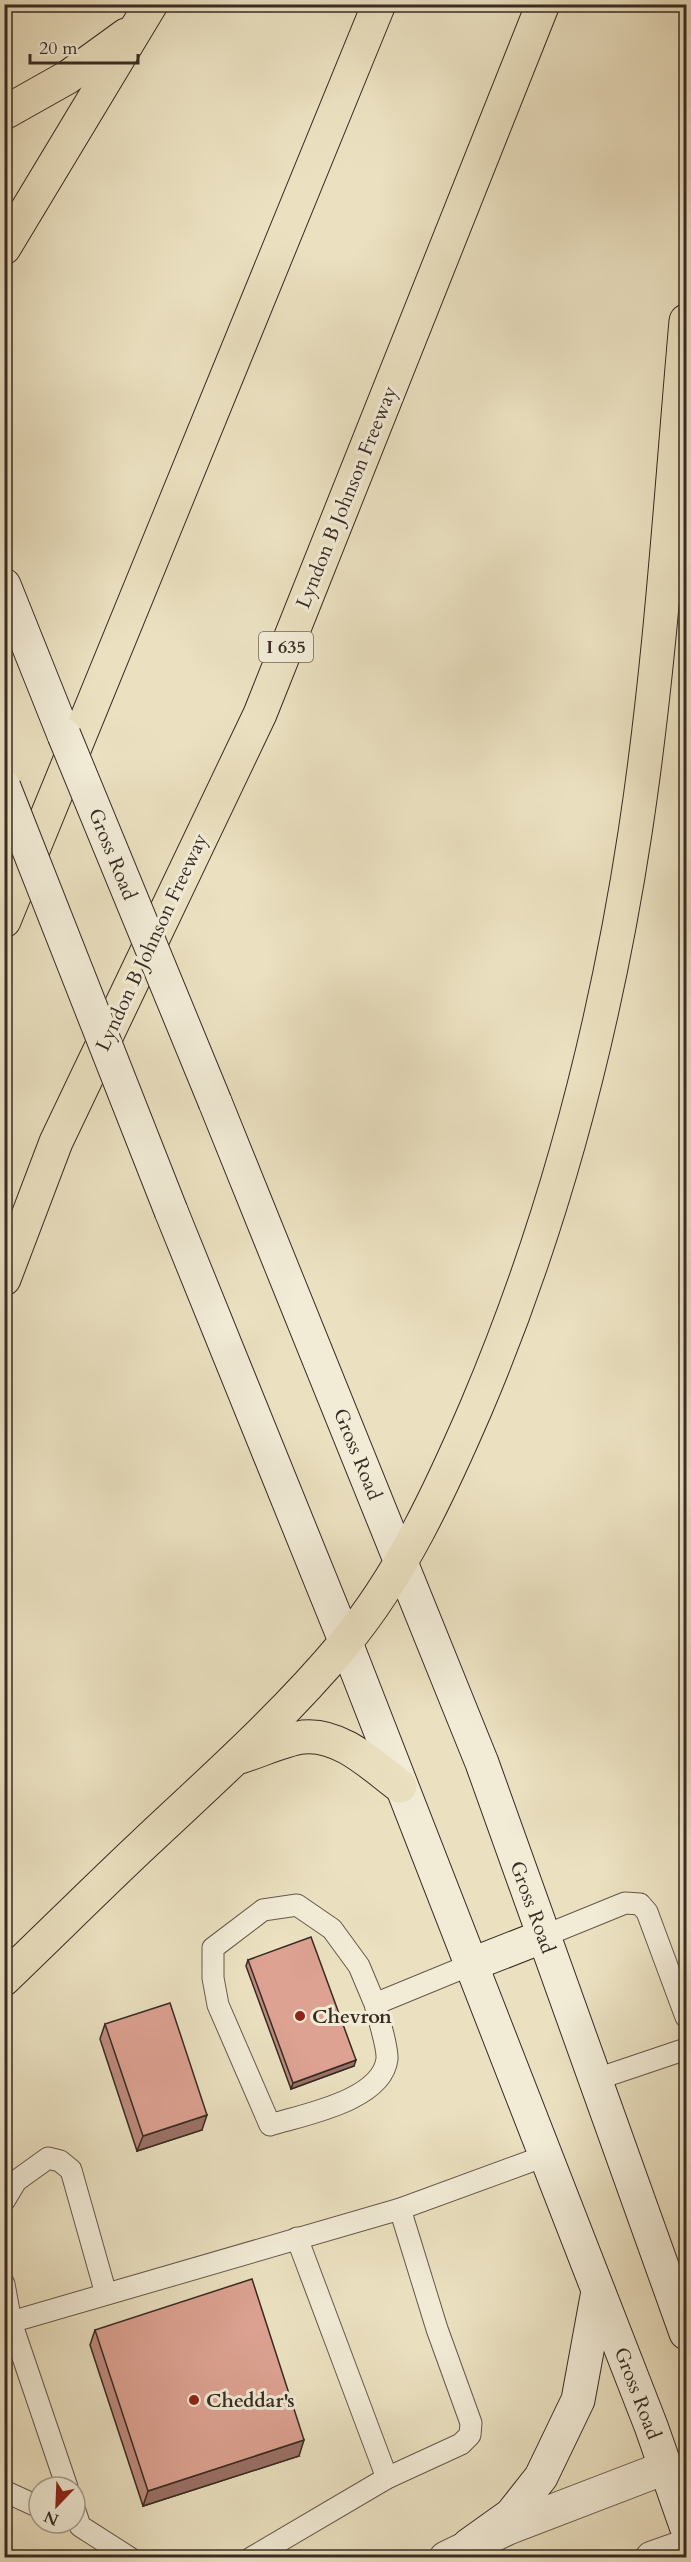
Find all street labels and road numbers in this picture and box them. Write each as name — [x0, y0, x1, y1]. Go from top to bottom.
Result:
street label: Lyndon B Johnson Freeway — [289, 382, 404, 612]
road number: I 635 — [259, 632, 313, 662]
street label: Gross Road — [82, 804, 143, 904]
street label: Lyndon B Johnson Freeway — [89, 829, 214, 1056]
street label: Gross Road — [327, 1404, 388, 1504]
street label: Gross Road — [503, 1857, 562, 1958]
street label: Gross Road — [608, 2343, 668, 2443]

